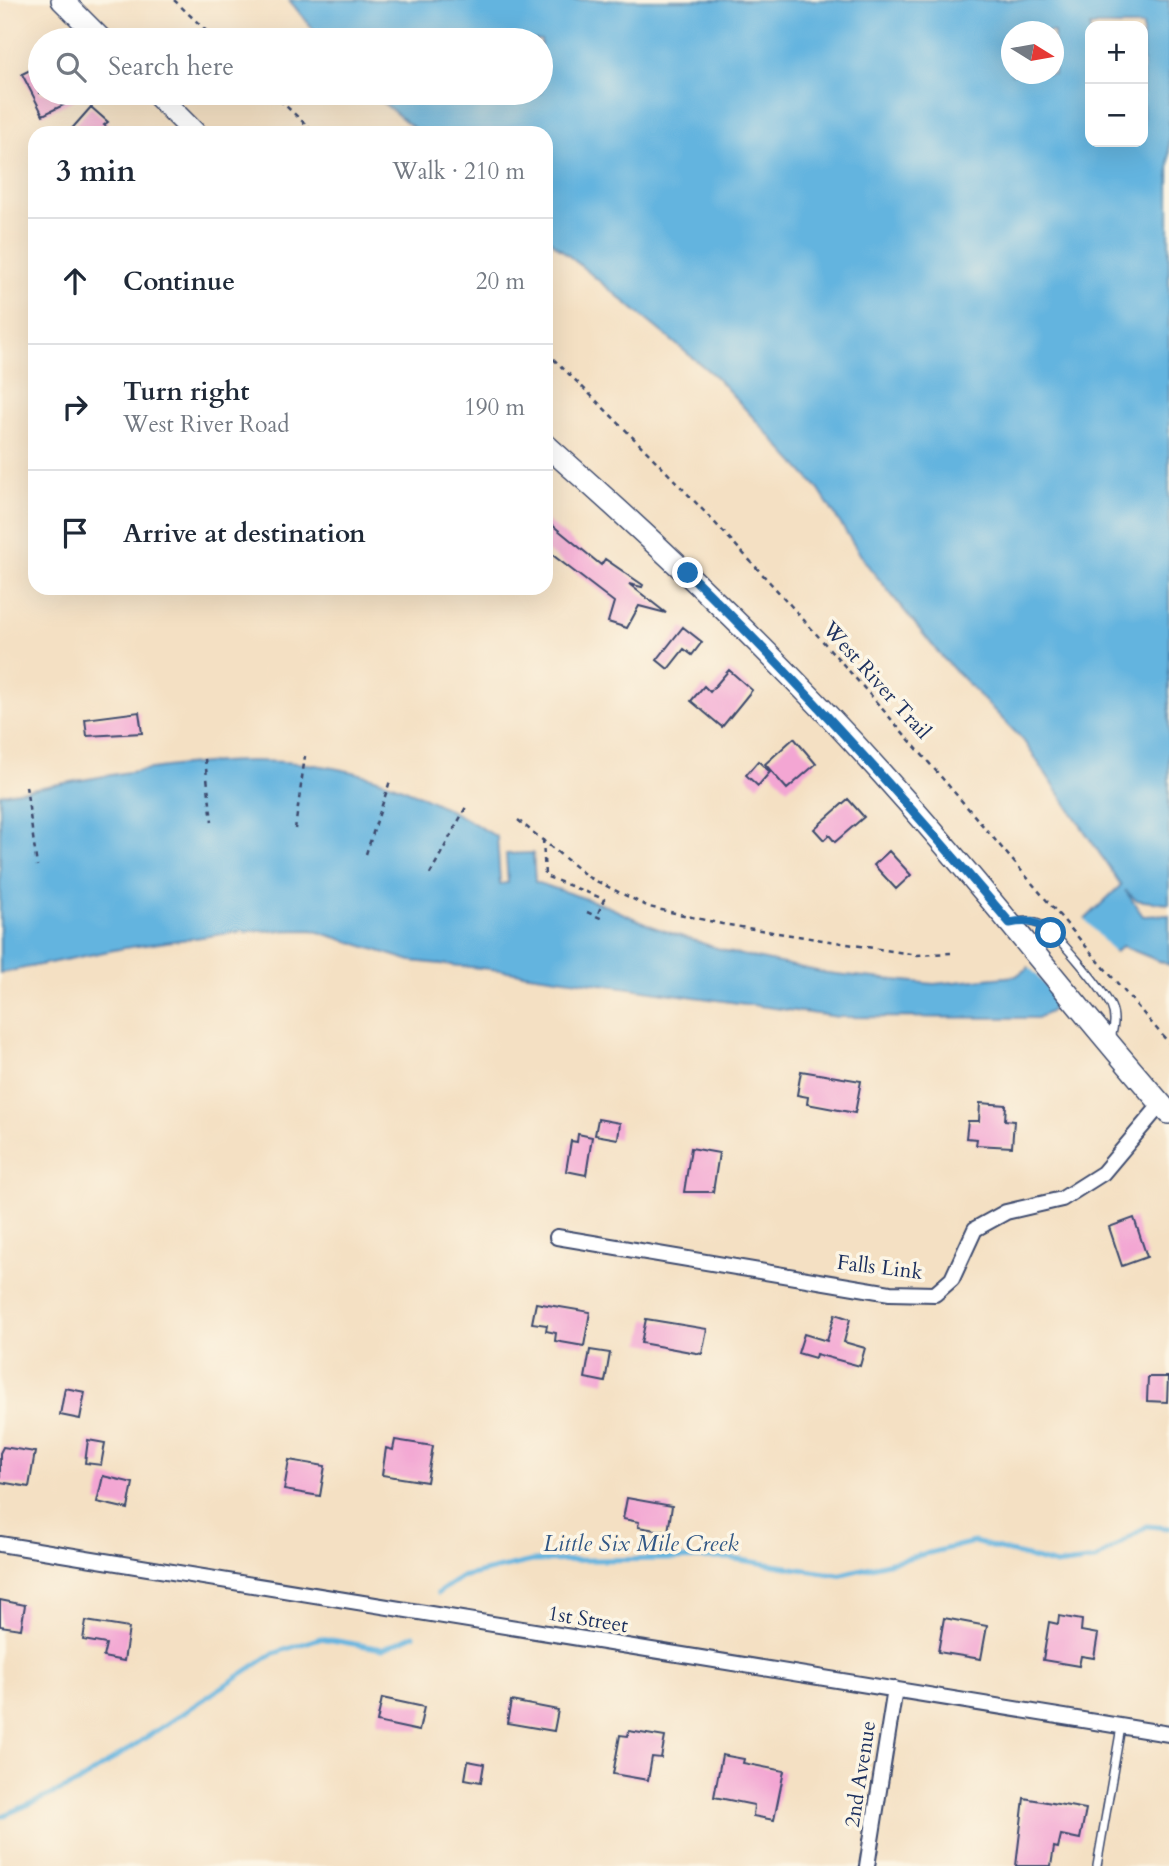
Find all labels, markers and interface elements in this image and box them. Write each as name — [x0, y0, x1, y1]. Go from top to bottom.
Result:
north arrow — [1001, 21, 1064, 84]
map controls — [1085, 21, 1148, 147]
button: + — [1085, 21, 1148, 84]
search box — [28, 28, 553, 105]
icon: search — [52, 48, 90, 86]
text: Search here — [108, 49, 234, 84]
button: − — [1085, 84, 1148, 147]
text: 3 min — [56, 151, 136, 192]
text: Walk · 210 m — [392, 156, 525, 187]
icon: ahead — [56, 262, 94, 300]
text: Continue — [123, 264, 235, 299]
text: 20 m — [476, 266, 525, 297]
text: Turn right — [123, 374, 250, 409]
icon: right — [56, 388, 94, 426]
text: 190 m — [464, 392, 525, 423]
text: West River Road — [123, 409, 290, 440]
icon: arrive — [56, 514, 94, 552]
text: Arrive at destination — [123, 516, 366, 551]
route end — [672, 557, 703, 588]
street label: West River Trail — [815, 614, 937, 746]
route start — [1035, 917, 1066, 948]
street label: Falls Link — [835, 1248, 925, 1287]
water label: Little Six Mile Creek — [543, 1528, 739, 1559]
street label: 1st Street — [546, 1599, 630, 1640]
street label: 2nd Avenue — [838, 1719, 883, 1829]

